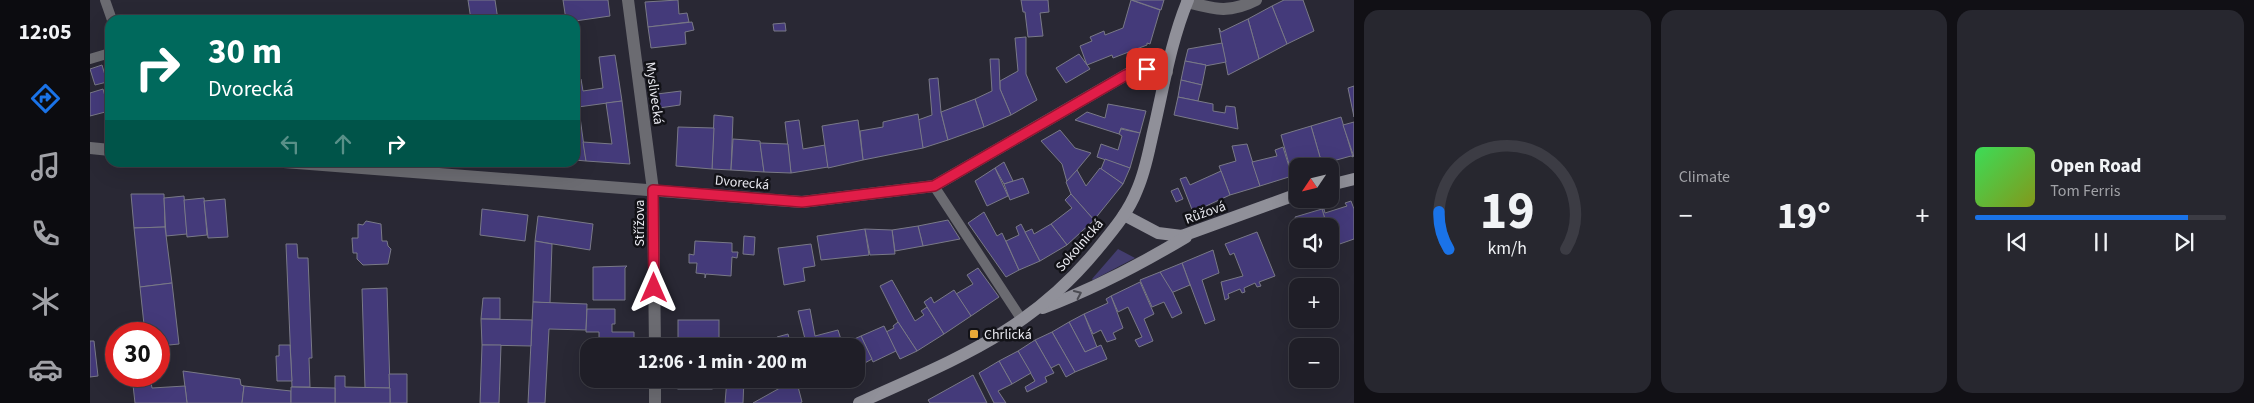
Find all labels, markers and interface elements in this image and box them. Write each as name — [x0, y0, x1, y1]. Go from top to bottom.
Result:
text: 12:05 — [18, 16, 72, 48]
text: 30 m — [208, 27, 282, 77]
icon: right — [125, 35, 190, 100]
pin — [1126, 48, 1168, 90]
icon: arrive — [1133, 55, 1161, 83]
street label: Myslivecká — [640, 60, 668, 126]
text: Dvorecká — [208, 73, 294, 105]
icon: directions — [28, 81, 63, 116]
icon: left — [276, 130, 304, 158]
icon: ahead — [329, 130, 357, 158]
icon: right — [382, 130, 410, 158]
icon: music — [28, 149, 63, 184]
text: Open Road — [2050, 153, 2141, 180]
north arrow — [1289, 158, 1339, 208]
map controls — [1289, 158, 1339, 388]
text: Climate — [1679, 166, 1730, 188]
street label: Dvorecká — [714, 171, 770, 195]
text: 19 — [1480, 175, 1535, 249]
text: Tom Ferris — [2050, 180, 2120, 202]
text: 19° — [1777, 189, 1831, 243]
street label: Růžová — [1182, 196, 1229, 230]
text: − — [1679, 196, 1693, 236]
text: + — [1915, 196, 1929, 236]
street label: Střížova — [630, 200, 650, 246]
street label: Sokolnická — [1051, 215, 1108, 276]
icon: phone — [28, 216, 63, 251]
button: sound — [1289, 218, 1339, 268]
icon: previous — [2003, 228, 2031, 256]
icon: pause — [2087, 228, 2115, 256]
icon: next — [2170, 228, 2198, 256]
text: km/h — [1488, 236, 1527, 261]
position arrow — [627, 261, 679, 313]
button: + — [1289, 278, 1339, 328]
icon: climate — [28, 284, 63, 319]
one-way arrow — [1073, 290, 1082, 301]
speed limit sign: 30 — [105, 322, 170, 387]
place label: Chrlická — [984, 325, 1032, 345]
marker: Chrlická — [968, 328, 980, 340]
button: − — [1289, 338, 1339, 388]
text: 12:06 · 1 min · 200 m — [638, 349, 807, 376]
icon: car — [28, 352, 63, 387]

